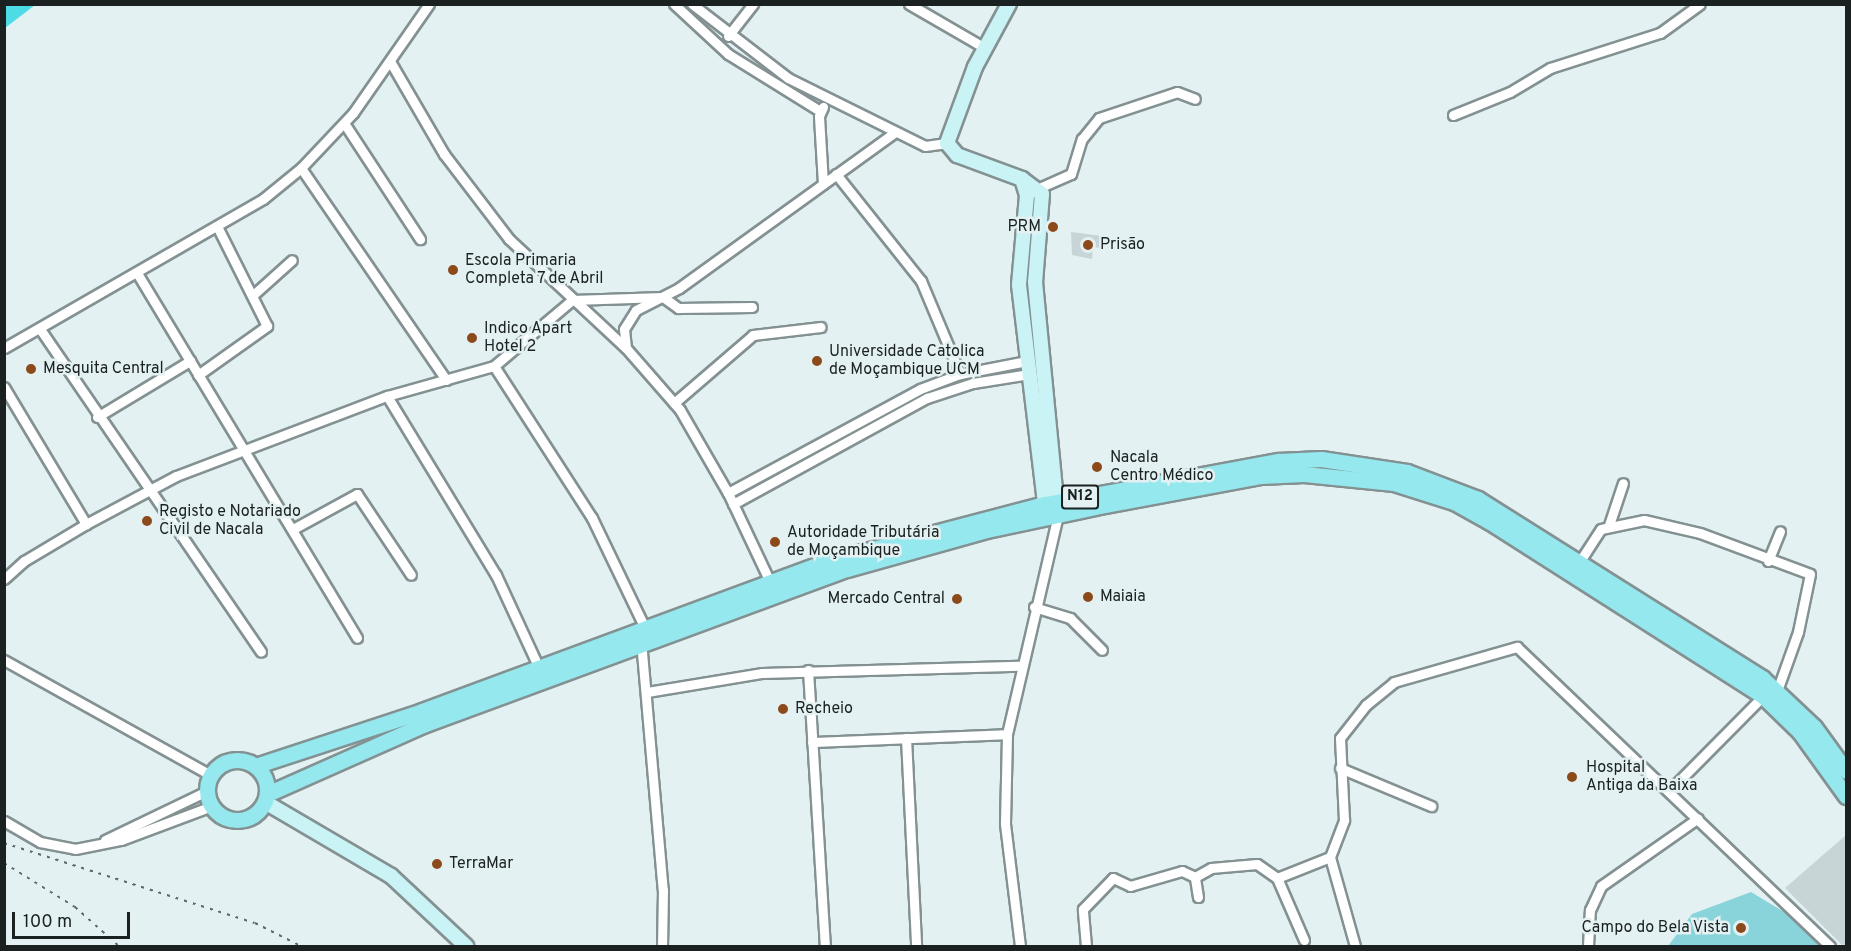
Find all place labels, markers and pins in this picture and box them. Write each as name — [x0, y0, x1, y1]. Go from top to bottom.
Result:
place label: PRM — [1007, 217, 1041, 237]
marker: PRM — [1046, 220, 1060, 234]
place label: Prisão — [1100, 235, 1145, 255]
marker: Prisão — [1081, 238, 1095, 252]
place label: Escola Primaria Completa 7 de Abril — [465, 251, 605, 289]
marker: Escola Primaria Completa 7 de Abril — [446, 263, 460, 277]
place label: Indico Apart Hotel 2 — [484, 319, 573, 357]
marker: Indico Apart Hotel 2 — [465, 331, 479, 345]
place label: Universidade Catolica de Moçambique UCM — [829, 342, 984, 380]
marker: Universidade Catolica de Moçambique UCM — [810, 354, 824, 368]
place label: Mesquita Central — [43, 359, 164, 379]
marker: Mesquita Central — [24, 362, 38, 376]
place label: Nacala Centro Médico — [1110, 448, 1214, 486]
marker: Nacala Centro Médico — [1088, 458, 1106, 476]
place label: Registo e Notariado Civil de Nacala — [159, 502, 301, 540]
marker: Registo e Notariado Civil de Nacala — [140, 514, 154, 528]
place label: Autoridade Tributária de Moçambique — [787, 523, 940, 561]
marker: Autoridade Tributária de Moçambique — [768, 535, 782, 549]
place label: Maiaia — [1100, 587, 1146, 607]
place label: Mercado Central — [827, 589, 945, 609]
marker: Maiaia — [1081, 590, 1095, 604]
marker: Mercado Central — [950, 592, 964, 606]
place label: Recheio — [795, 699, 853, 719]
marker: Recheio — [776, 702, 790, 716]
place label: Hospital Antiga da Baixa — [1586, 758, 1697, 796]
marker: Hospital Antiga da Baixa — [1563, 768, 1581, 786]
place label: TerraMar — [449, 854, 513, 874]
marker: TerraMar — [430, 857, 444, 871]
place label: Campo do Bela Vista — [1581, 918, 1729, 938]
marker: Campo do Bela Vista — [1734, 921, 1748, 935]

